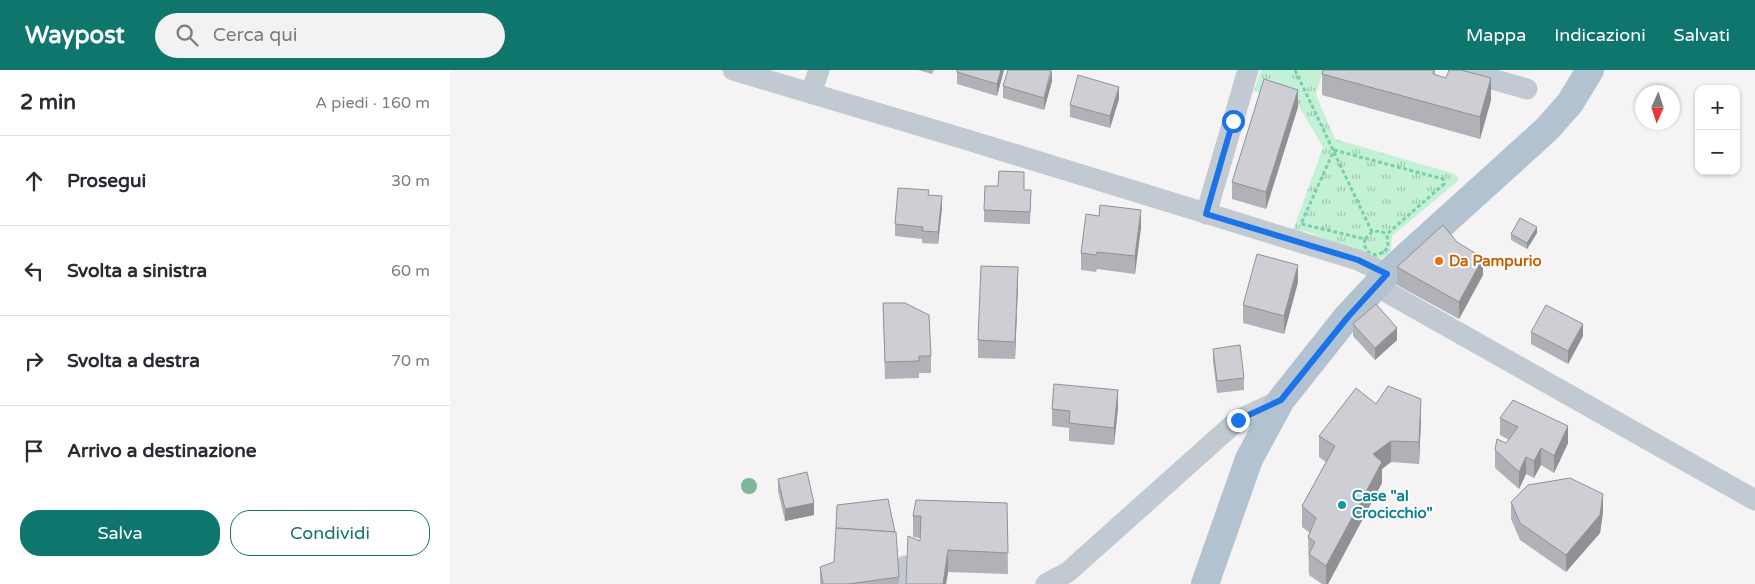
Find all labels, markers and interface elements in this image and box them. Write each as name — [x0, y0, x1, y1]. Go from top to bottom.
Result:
search box — [155, 13, 505, 58]
text: Waypost — [25, 21, 125, 50]
icon: search — [173, 21, 201, 49]
text: Cerca qui — [213, 24, 297, 46]
text: Mappa — [1466, 24, 1526, 46]
text: Indicazioni — [1554, 24, 1646, 46]
text: Salvati — [1674, 24, 1730, 46]
north arrow — [1635, 85, 1680, 130]
map controls — [1695, 85, 1740, 175]
button: + — [1695, 85, 1740, 130]
text: 2 min — [20, 90, 76, 115]
text: A piedi · 160 m — [315, 93, 430, 113]
route start — [1222, 110, 1245, 133]
button: − — [1695, 130, 1740, 175]
icon: ahead — [20, 167, 48, 195]
text: Prosegui — [67, 170, 146, 192]
text: 30 m — [391, 171, 430, 191]
place label: Da Pampurio — [1449, 252, 1542, 271]
marker: Da Pampurio — [1433, 255, 1445, 267]
icon: left — [20, 257, 48, 285]
text: Svolta a sinistra — [67, 260, 207, 282]
text: 60 m — [391, 261, 430, 281]
icon: right — [20, 347, 48, 375]
text: Svolta a destra — [67, 350, 200, 372]
text: 70 m — [391, 351, 430, 371]
route end — [1227, 409, 1250, 432]
icon: arrive — [20, 437, 48, 465]
text: Arrivo a destinazione — [67, 440, 257, 462]
place label: Case "al Crocicchio" — [1352, 487, 1433, 522]
marker: Case "al Crocicchio" — [1336, 499, 1348, 511]
button: Salva — [20, 510, 220, 556]
button: Condividi — [230, 510, 430, 556]

